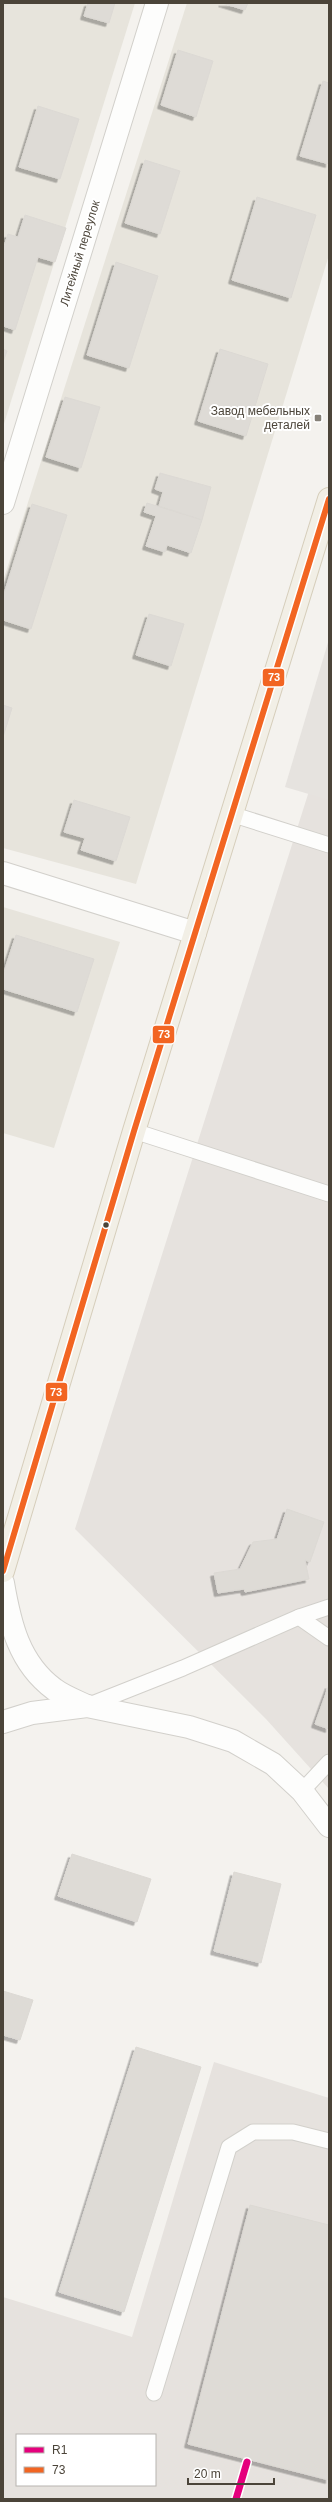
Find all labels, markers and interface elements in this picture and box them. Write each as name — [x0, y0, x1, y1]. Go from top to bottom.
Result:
street label: Литейный переулок — [57, 198, 103, 308]
place label: Завод мебельных деталей — [211, 404, 310, 432]
marker: Завод мебельных деталей — [313, 413, 323, 423]
line badge: 73 — [262, 668, 285, 687]
text: 73 — [268, 671, 280, 683]
line badge: 73 — [152, 1025, 175, 1044]
text: 73 — [158, 1028, 170, 1040]
unlabelled marker — [101, 1220, 111, 1230]
line badge: 73 — [45, 1382, 68, 1402]
text: 73 — [50, 1386, 62, 1398]
legend — [16, 2434, 156, 2486]
text: R1 — [52, 2443, 68, 2457]
scale bar — [188, 2460, 274, 2486]
text: 73 — [52, 2463, 66, 2477]
text: 20 m — [194, 2467, 221, 2481]

